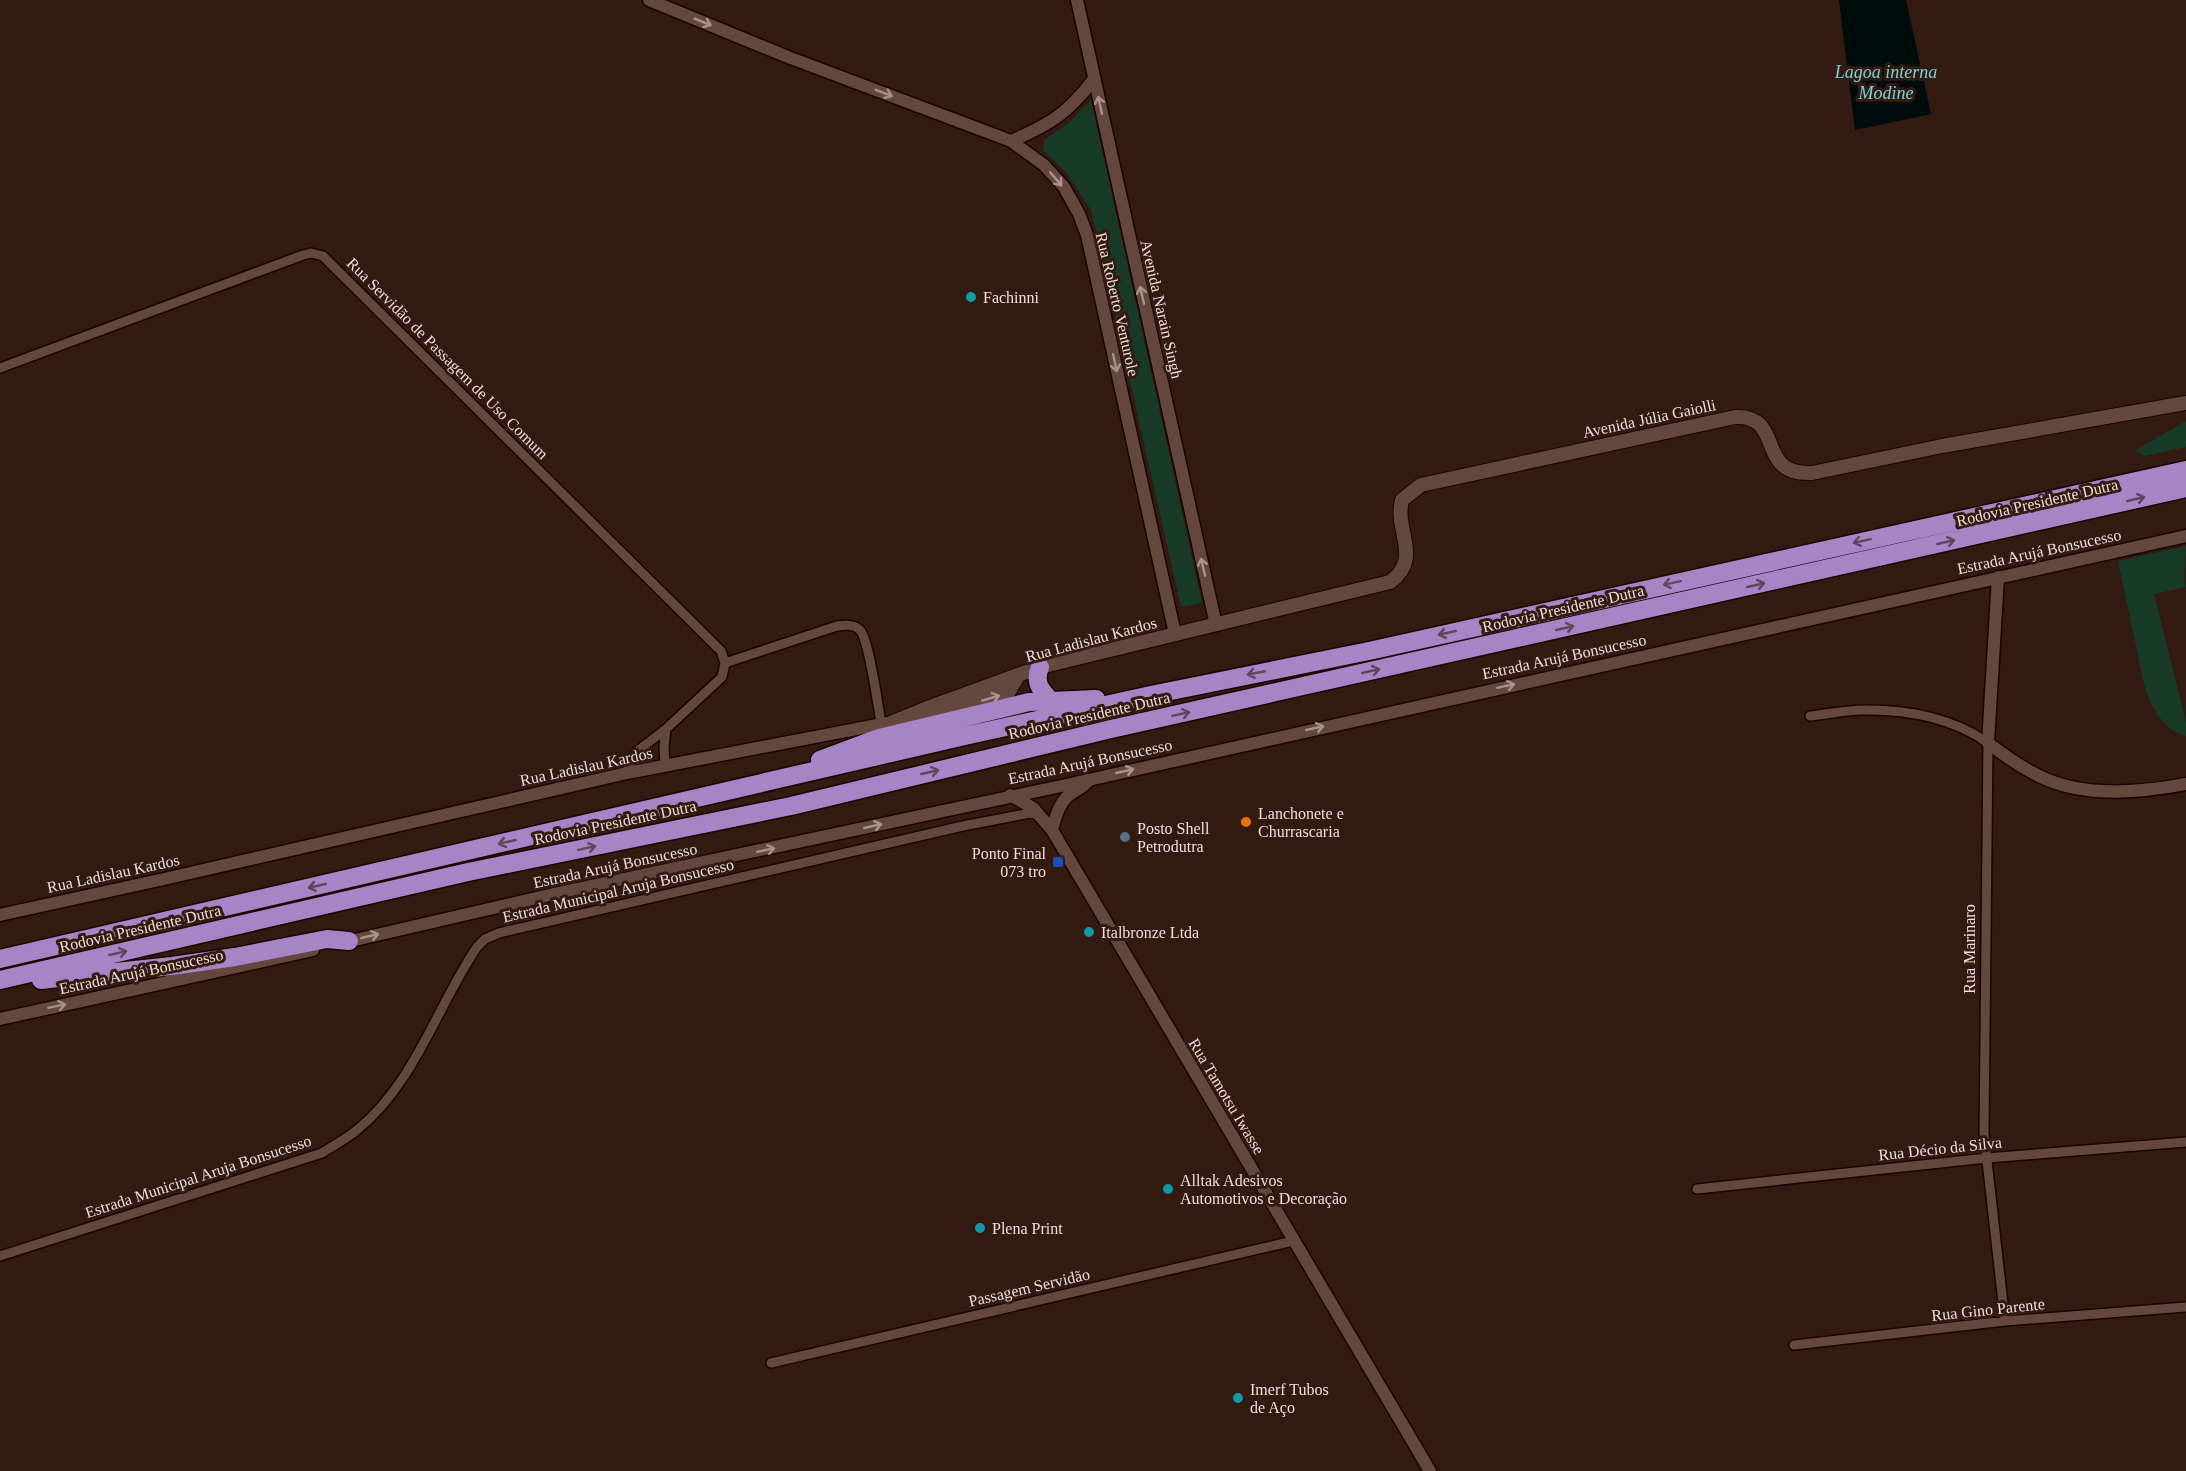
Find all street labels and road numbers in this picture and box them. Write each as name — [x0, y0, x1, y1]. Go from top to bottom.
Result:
street label: Rua Roberto Venturole — [1093, 230, 1142, 378]
street label: Avenida Narain Singh — [1136, 238, 1186, 380]
street label: Rua Servidão de Passagem de Uso Comum — [343, 254, 552, 464]
street label: Avenida Júlia Gaiolli — [1581, 396, 1718, 441]
street label: Rodovia Presidente Dutra — [1955, 476, 2120, 529]
street label: Estrada Arujá Bonsucesso — [1956, 526, 2123, 578]
street label: Rodovia Presidente Dutra — [1481, 582, 1646, 635]
street label: Rua Ladislau Kardos — [1024, 614, 1159, 665]
street label: Estrada Arujá Bonsucesso — [1481, 631, 1648, 683]
street label: Rodovia Presidente Dutra — [1007, 689, 1172, 742]
street label: Estrada Arujá Bonsucesso — [1007, 736, 1174, 788]
street label: Rua Ladislau Kardos — [518, 744, 654, 789]
street label: Rodovia Presidente Dutra — [532, 797, 698, 848]
street label: Estrada Arujá Bonsucesso — [532, 840, 699, 892]
street label: Rua Ladislau Kardos — [45, 851, 181, 896]
street label: Estrada Municipal Aruja Bonsucesso — [501, 856, 736, 926]
street label: Rodovia Presidente Dutra — [58, 902, 223, 955]
street label: Rua Marinaro — [1961, 904, 1978, 994]
street label: Estrada Arujá Bonsucesso — [58, 946, 225, 998]
street label: Rua Tamotsu Iwasse — [1185, 1035, 1268, 1157]
street label: Estrada Municipal Aruja Bonsucesso — [83, 1132, 314, 1222]
street label: Rua Décio da Silva — [1878, 1134, 2003, 1163]
street label: Passagem Servidão — [967, 1265, 1092, 1311]
street label: Rua Gino Parente — [1931, 1295, 2046, 1324]

